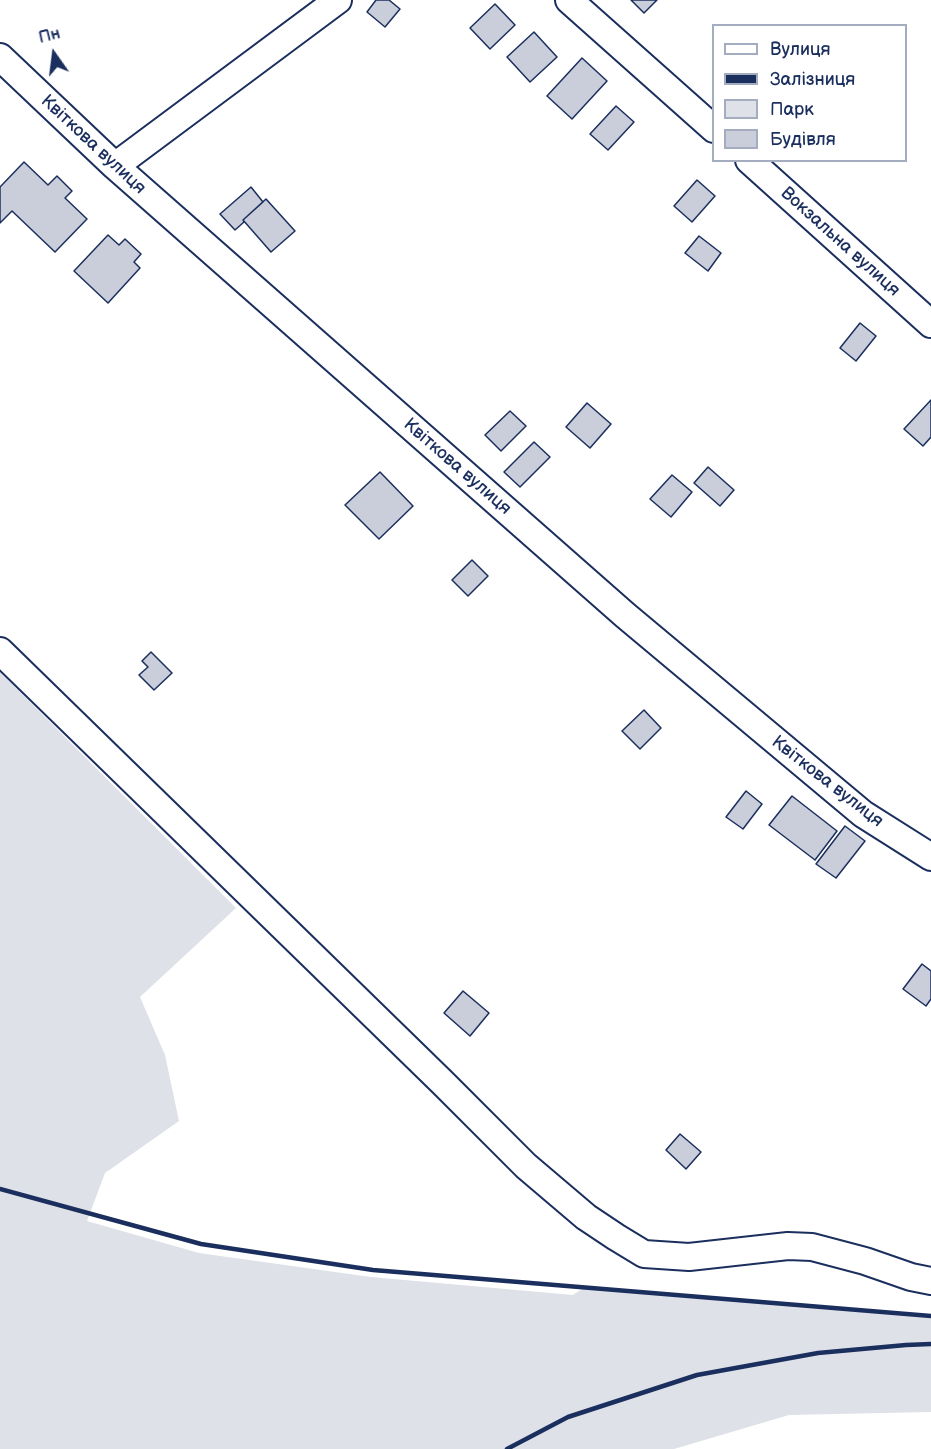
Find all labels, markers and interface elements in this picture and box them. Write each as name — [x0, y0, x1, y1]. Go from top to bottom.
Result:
north arrow — [24, 24, 84, 84]
text: Пн — [37, 24, 62, 48]
legend — [712, 24, 907, 162]
text: Вулиця — [770, 39, 831, 60]
text: Залізниця — [770, 69, 855, 90]
street label: Квіткова вулиця — [36, 91, 150, 199]
text: Парк — [770, 99, 814, 120]
text: Будівля — [770, 129, 836, 150]
street label: Вокзальна вулиця — [776, 183, 904, 301]
street label: Квіткова вулиця — [399, 414, 515, 520]
street label: Квіткова вулиця — [767, 732, 887, 832]

